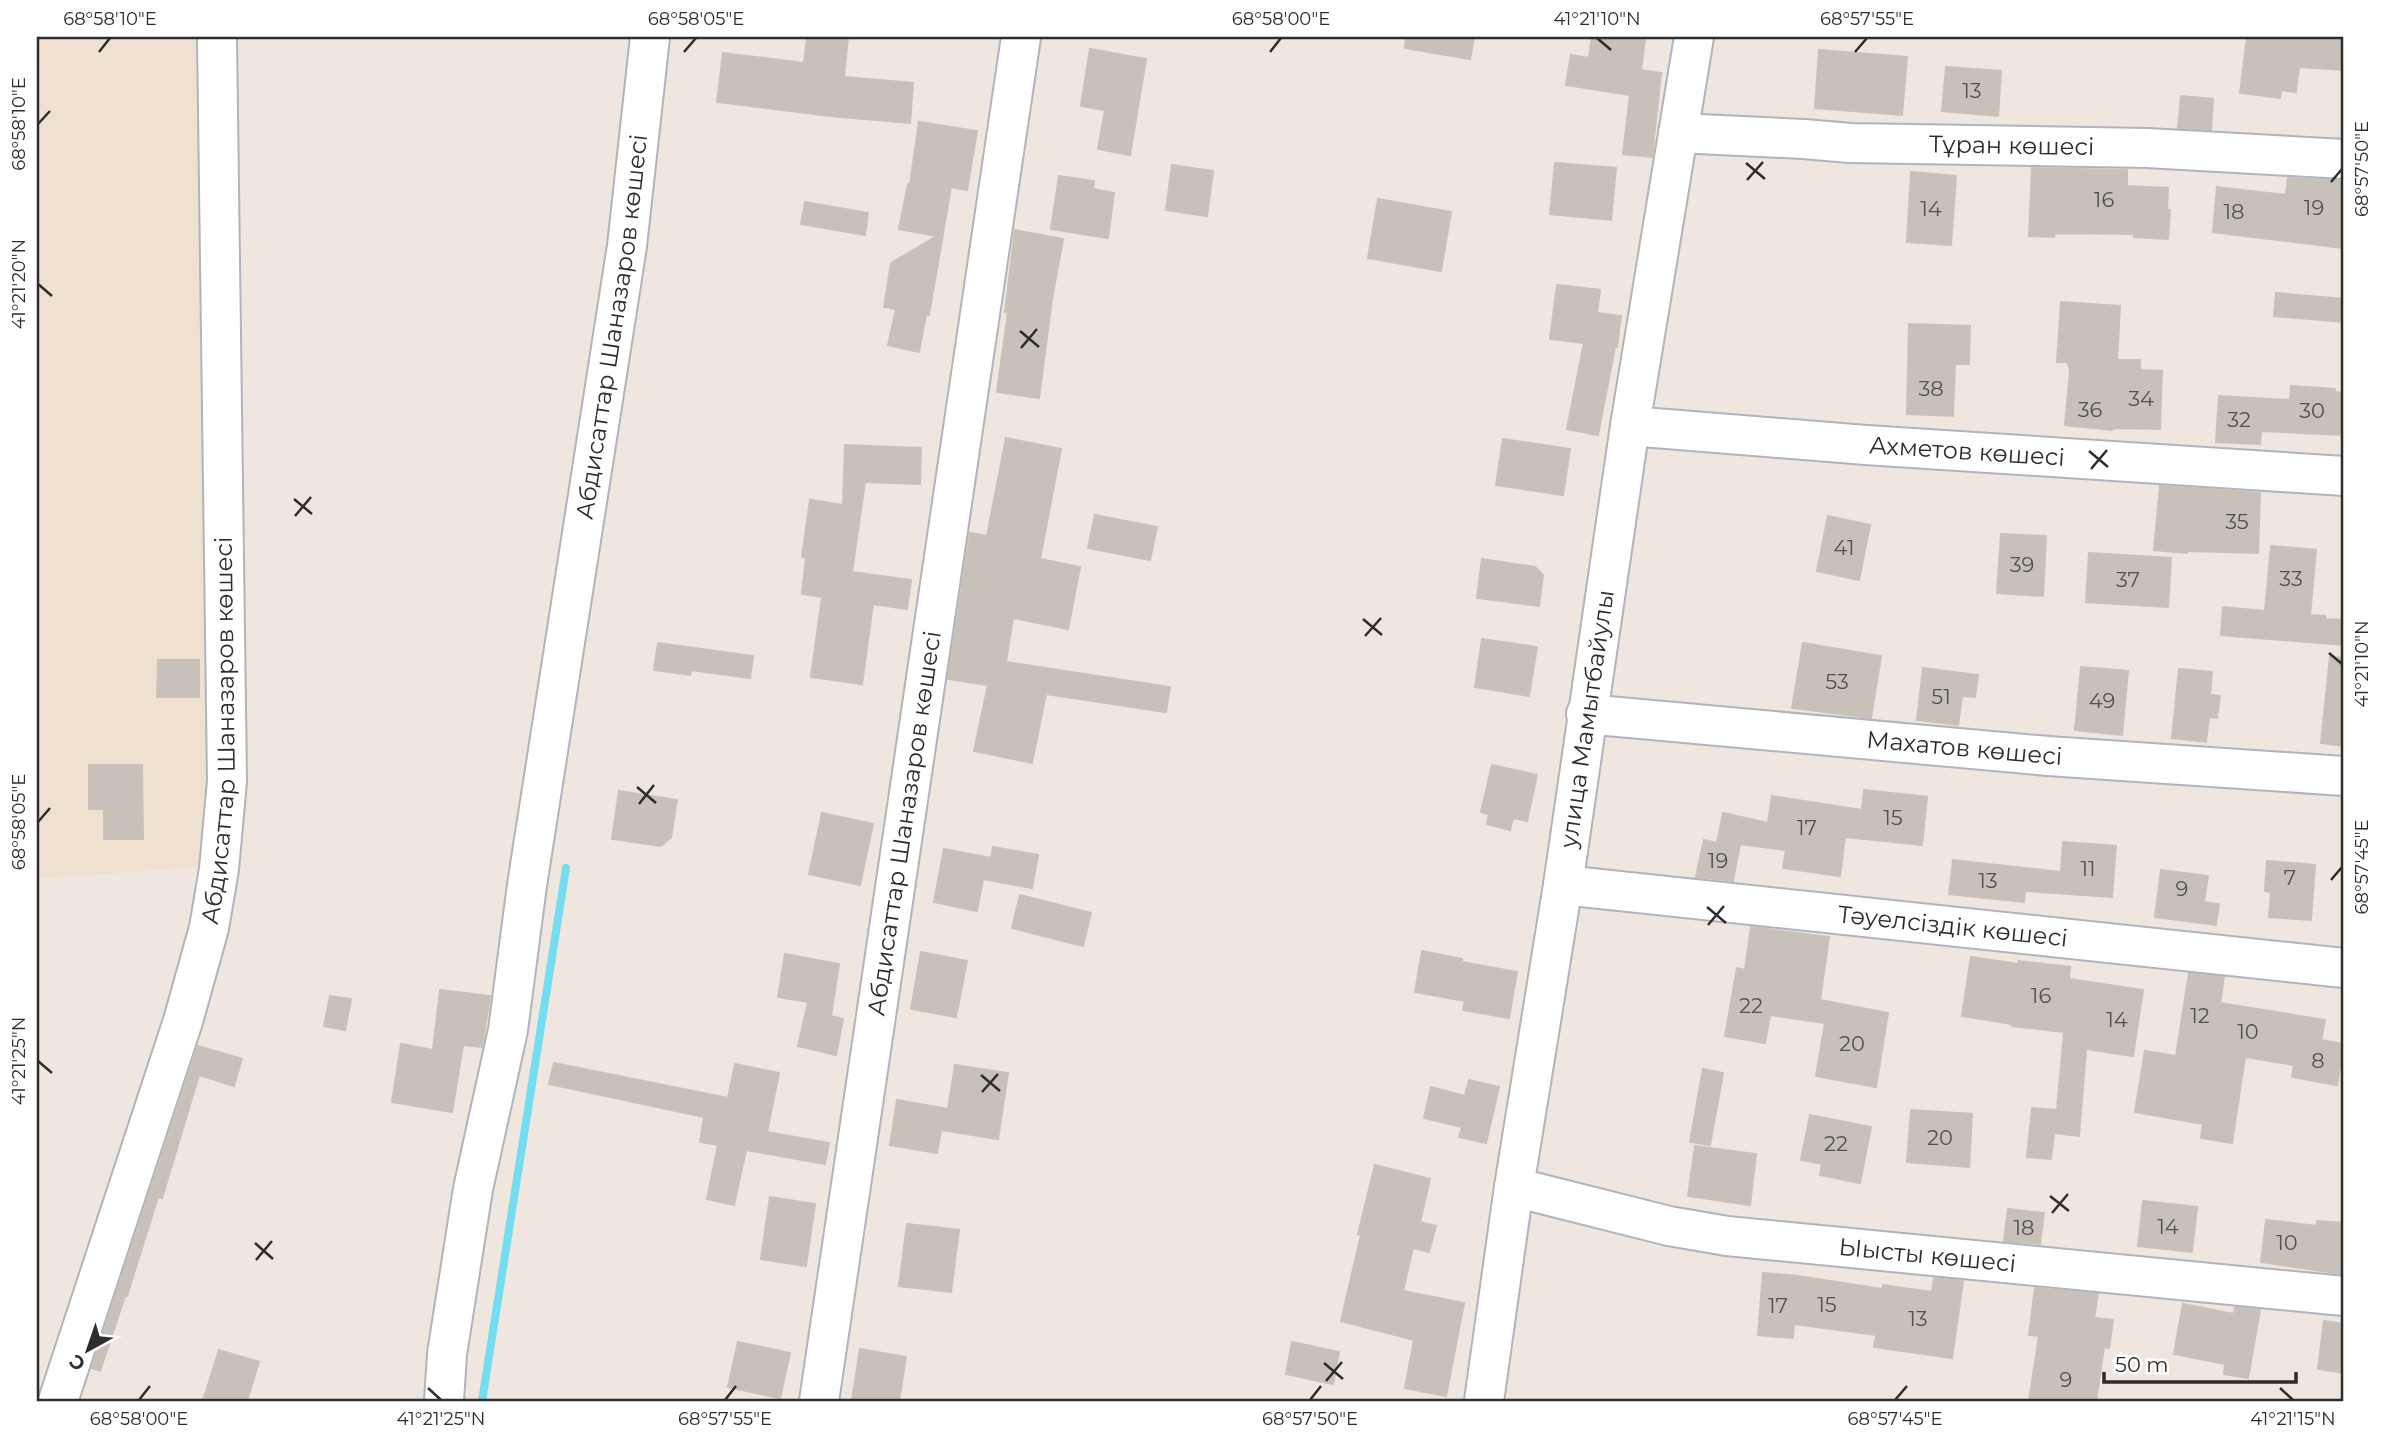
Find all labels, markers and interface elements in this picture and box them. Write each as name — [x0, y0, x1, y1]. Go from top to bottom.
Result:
text: 68°58'10"E — [63, 8, 157, 30]
text: 68°58'05"E — [648, 8, 744, 30]
text: 68°58'00"E — [1232, 8, 1330, 30]
text: 41°21'10"N — [1553, 8, 1641, 30]
text: 68°57'55"E — [1820, 8, 1914, 30]
text: 68°58'10"E — [8, 77, 30, 171]
house number: 13 — [1962, 78, 1982, 103]
text: 68°57'50"E — [2351, 121, 2373, 217]
street label: Тұран көшесі — [1929, 129, 2095, 161]
street label: Абдисаттар Шаназаров көшесі — [569, 133, 653, 521]
house number: 16 — [2094, 187, 2114, 212]
house number: 19 — [2304, 195, 2324, 220]
house number: 14 — [1920, 196, 1942, 221]
house number: 18 — [2224, 199, 2244, 224]
text: 41°21'20"N — [8, 239, 30, 329]
house number: 38 — [1918, 376, 1944, 401]
house number: 34 — [2128, 386, 2154, 411]
house number: 36 — [2078, 397, 2103, 422]
house number: 30 — [2299, 398, 2325, 423]
house number: 32 — [2227, 407, 2251, 432]
street label: Ахметов көшесі — [1868, 430, 2066, 472]
house number: 35 — [2225, 509, 2249, 534]
house number: 41 — [1834, 535, 1854, 560]
street label: Абдисаттар Шаназаров көшесі — [195, 536, 241, 926]
house number: 39 — [2010, 552, 2034, 577]
house number: 33 — [2279, 566, 2303, 591]
house number: 37 — [2116, 567, 2140, 592]
street label: улица Мамытбайулы — [1553, 588, 1620, 851]
text: 41°21'10"N — [2351, 620, 2373, 708]
street label: Абдисаттар Шаназаров көшесі — [861, 629, 947, 1018]
house number: 53 — [1825, 669, 1849, 694]
house number: 51 — [1931, 684, 1951, 709]
house number: 49 — [2089, 688, 2115, 713]
street label: Махатов көшесі — [1865, 725, 2063, 771]
text: 68°58'05"E — [8, 774, 30, 870]
house number: 15 — [1883, 805, 1903, 830]
house number: 17 — [1797, 815, 1817, 840]
text: 68°57'45"E — [2351, 820, 2373, 914]
house number: 19 — [1708, 848, 1728, 873]
house number: 11 — [2080, 856, 2096, 881]
house number: 7 — [2284, 865, 2296, 890]
house number: 13 — [1978, 868, 1998, 893]
house number: 9 — [2176, 876, 2188, 901]
street label: Тәуелсіздік көшесі — [1836, 899, 2069, 953]
house number: 16 — [2031, 983, 2051, 1008]
house number: 22 — [1739, 993, 1763, 1018]
house number: 12 — [2190, 1003, 2210, 1028]
house number: 14 — [2106, 1007, 2128, 1032]
text: 41°21'25"N — [8, 1017, 30, 1105]
house number: 10 — [2237, 1019, 2259, 1044]
house number: 20 — [1839, 1031, 1865, 1056]
house number: 8 — [2311, 1048, 2325, 1073]
house number: 20 — [1927, 1125, 1953, 1150]
house number: 22 — [1824, 1131, 1848, 1156]
house number: 14 — [2157, 1214, 2179, 1239]
house number: 18 — [2014, 1215, 2034, 1240]
house number: 10 — [2276, 1230, 2298, 1255]
street label: Ыысты көшесі — [1837, 1232, 2017, 1278]
house number: 15 — [1817, 1292, 1837, 1317]
house number: 17 — [1768, 1293, 1788, 1318]
house number: 13 — [1908, 1306, 1928, 1331]
north arrow — [52, 1316, 122, 1386]
scale bar — [2104, 1340, 2297, 1384]
text: С — [65, 1349, 90, 1376]
text: 50 m — [2115, 1352, 2169, 1377]
house number: 9 — [2060, 1367, 2072, 1392]
text: 68°58'00"E — [90, 1408, 188, 1430]
text: 41°21'25"N — [397, 1408, 485, 1430]
text: 68°57'55"E — [678, 1408, 772, 1430]
text: 68°57'50"E — [1262, 1408, 1358, 1430]
text: 68°57'45"E — [1848, 1408, 1942, 1430]
text: 41°21'15"N — [2250, 1408, 2336, 1430]

